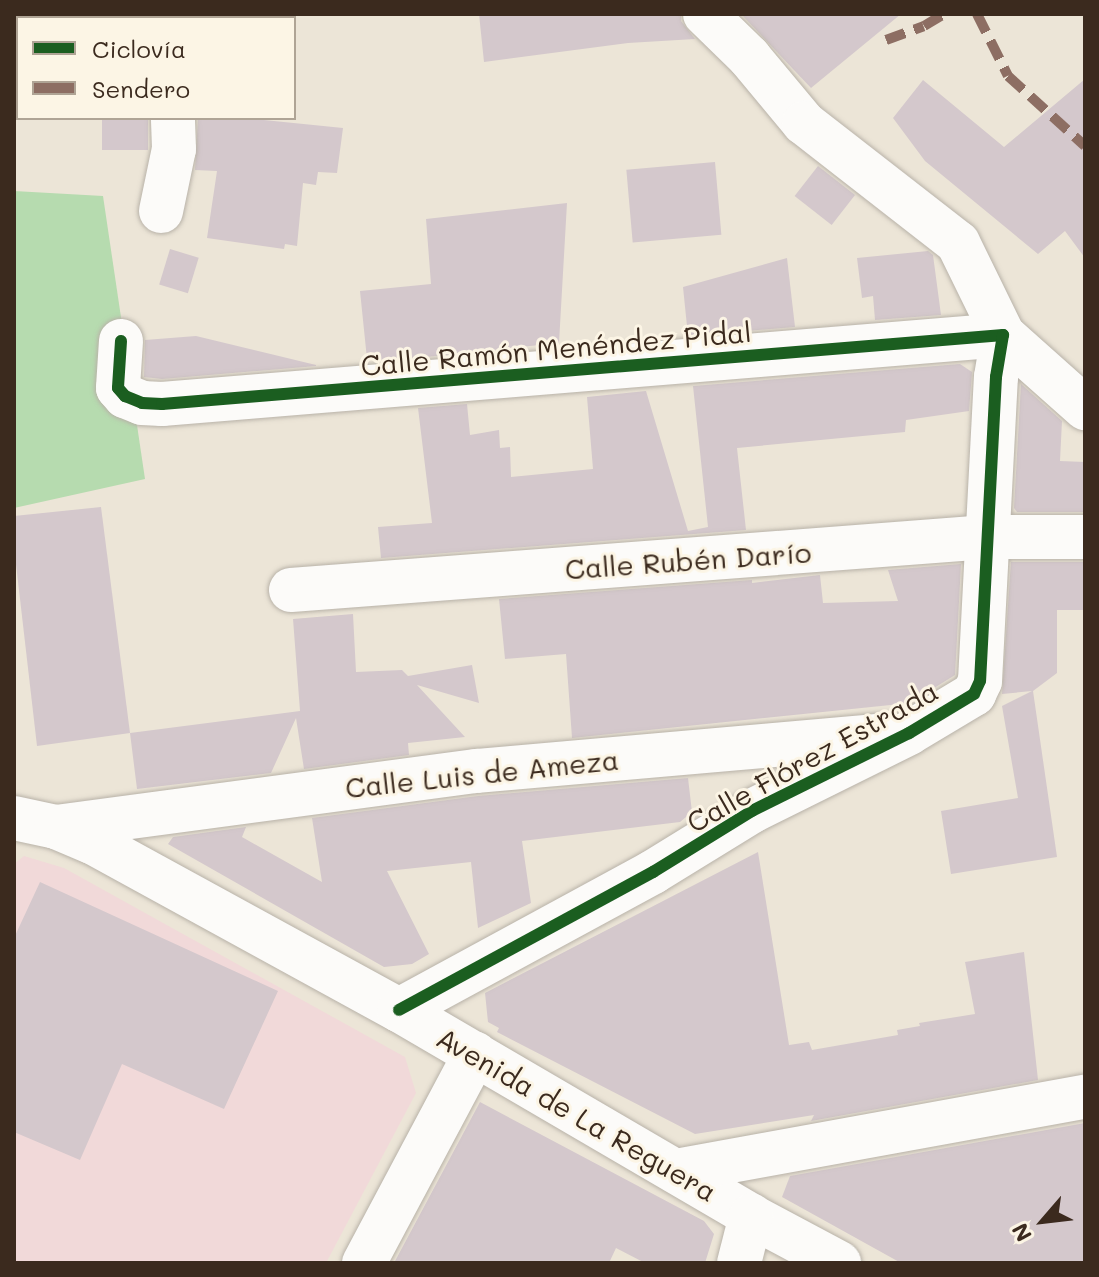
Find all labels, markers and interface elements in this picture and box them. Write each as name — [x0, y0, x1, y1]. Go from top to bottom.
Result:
legend — [16, 16, 296, 120]
text: Ciclovía — [92, 33, 186, 64]
text: Sendero — [92, 73, 190, 104]
street label: Calle Ramón Menéndez Pidal — [359, 314, 753, 382]
street label: Calle Rubén Darío — [564, 535, 812, 585]
street label: Calle Flórez Estrada — [681, 673, 943, 839]
street label: Calle Luis de Ameza — [343, 742, 621, 804]
street label: Avenida de La Reguera — [431, 1020, 723, 1208]
north arrow — [1003, 1181, 1083, 1261]
text: N — [1005, 1218, 1038, 1247]

